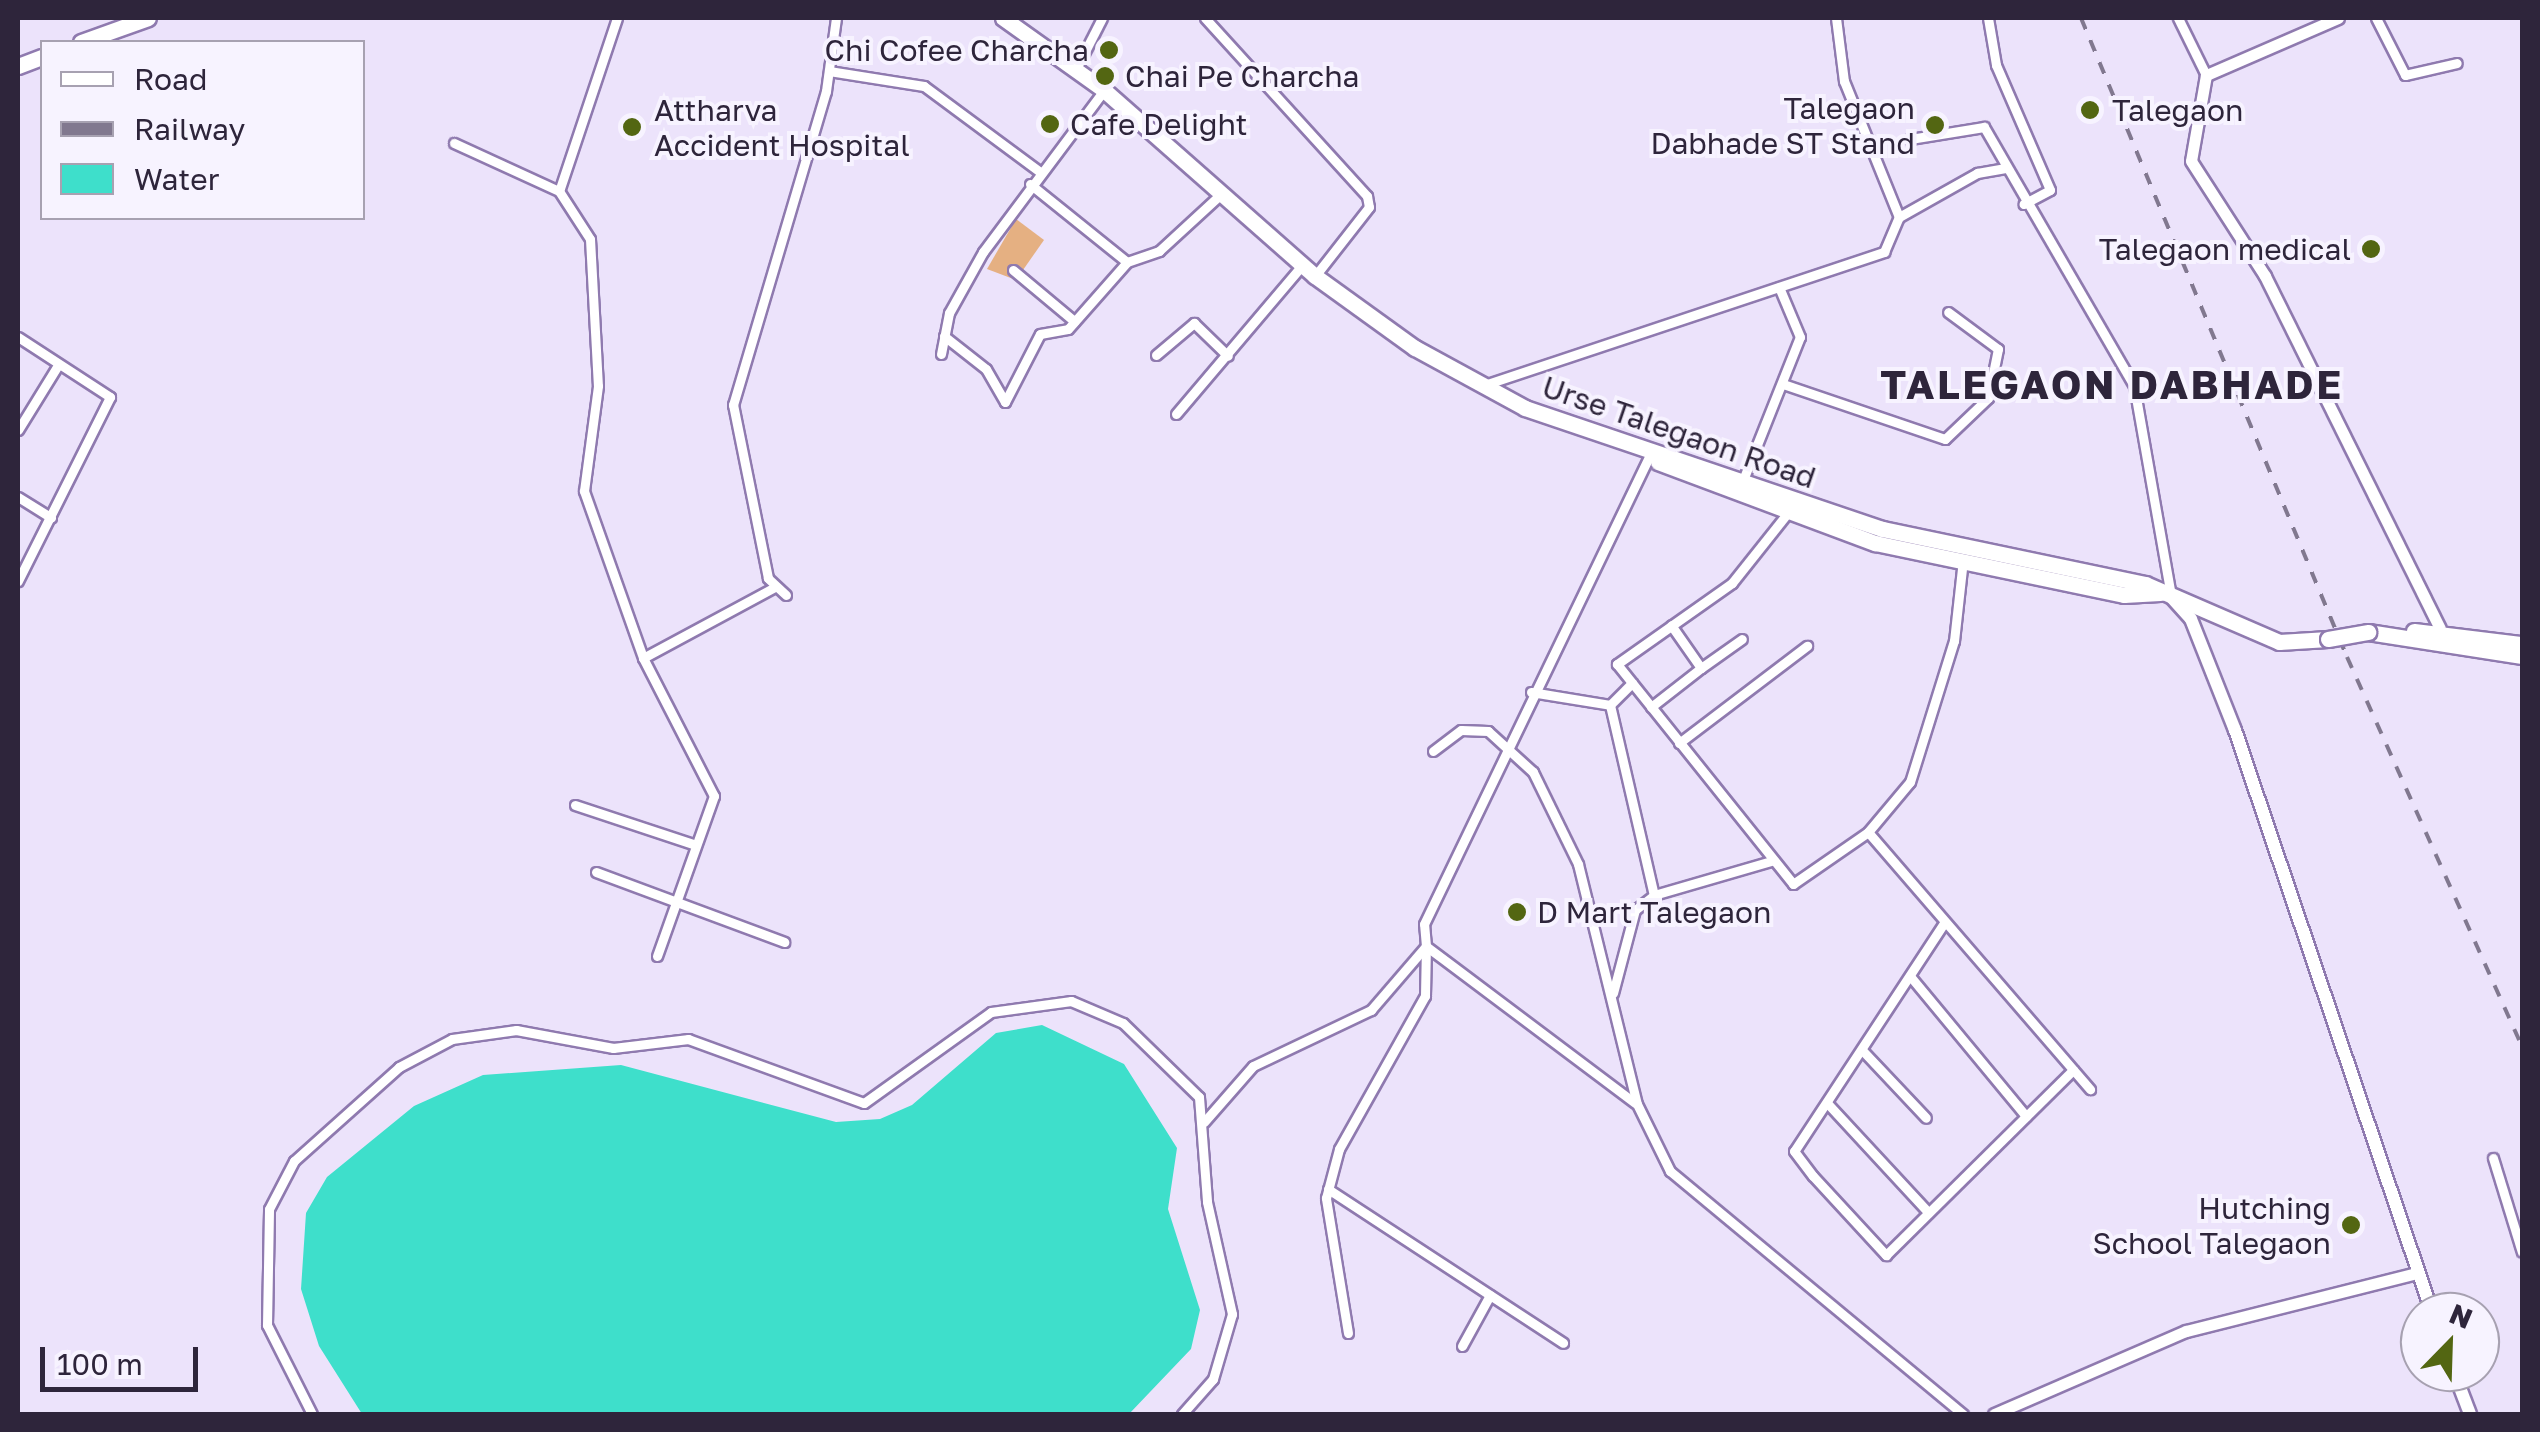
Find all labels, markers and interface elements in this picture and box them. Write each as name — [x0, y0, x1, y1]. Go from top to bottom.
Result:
place label: Chi Cofee Charcha — [825, 32, 1089, 68]
marker: Chi Cofee Charcha — [1098, 39, 1120, 61]
legend — [40, 40, 365, 220]
place label: Chai Pe Charcha — [1125, 58, 1360, 94]
text: Road — [134, 61, 208, 97]
marker: Chai Pe Charcha — [1094, 65, 1116, 87]
place label: Talegaon Dabhade ST Stand — [1650, 90, 1915, 160]
place label: Attharva Accident Hospital — [654, 92, 910, 162]
place label: Talegaon — [2112, 92, 2243, 128]
marker: Talegaon — [2077, 97, 2103, 123]
place label: Cafe Delight — [1070, 106, 1248, 142]
text: Railway — [134, 111, 245, 147]
marker: Cafe Delight — [1039, 113, 1061, 135]
marker: Attharva Accident Hospital — [619, 114, 645, 140]
marker: Talegaon Dabhade ST Stand — [1924, 114, 1946, 136]
text: Water — [134, 161, 219, 197]
place label: Talegaon medical — [2099, 231, 2351, 267]
marker: Talegaon medical — [2360, 238, 2382, 260]
district label: TALEGAON DABHADE — [1880, 360, 2344, 408]
street label: Urse Talegaon Road — [1538, 368, 1820, 496]
place label: D Mart Talegaon — [1537, 894, 1771, 930]
marker: D Mart Talegaon — [1506, 901, 1528, 923]
place label: Hutching School Talegaon — [2093, 1190, 2331, 1260]
marker: Hutching School Talegaon — [2340, 1214, 2362, 1236]
north arrow — [2400, 1292, 2500, 1392]
text: N — [2445, 1296, 2477, 1335]
scale bar — [45, 1327, 202, 1389]
text: 100 m — [57, 1346, 143, 1382]

